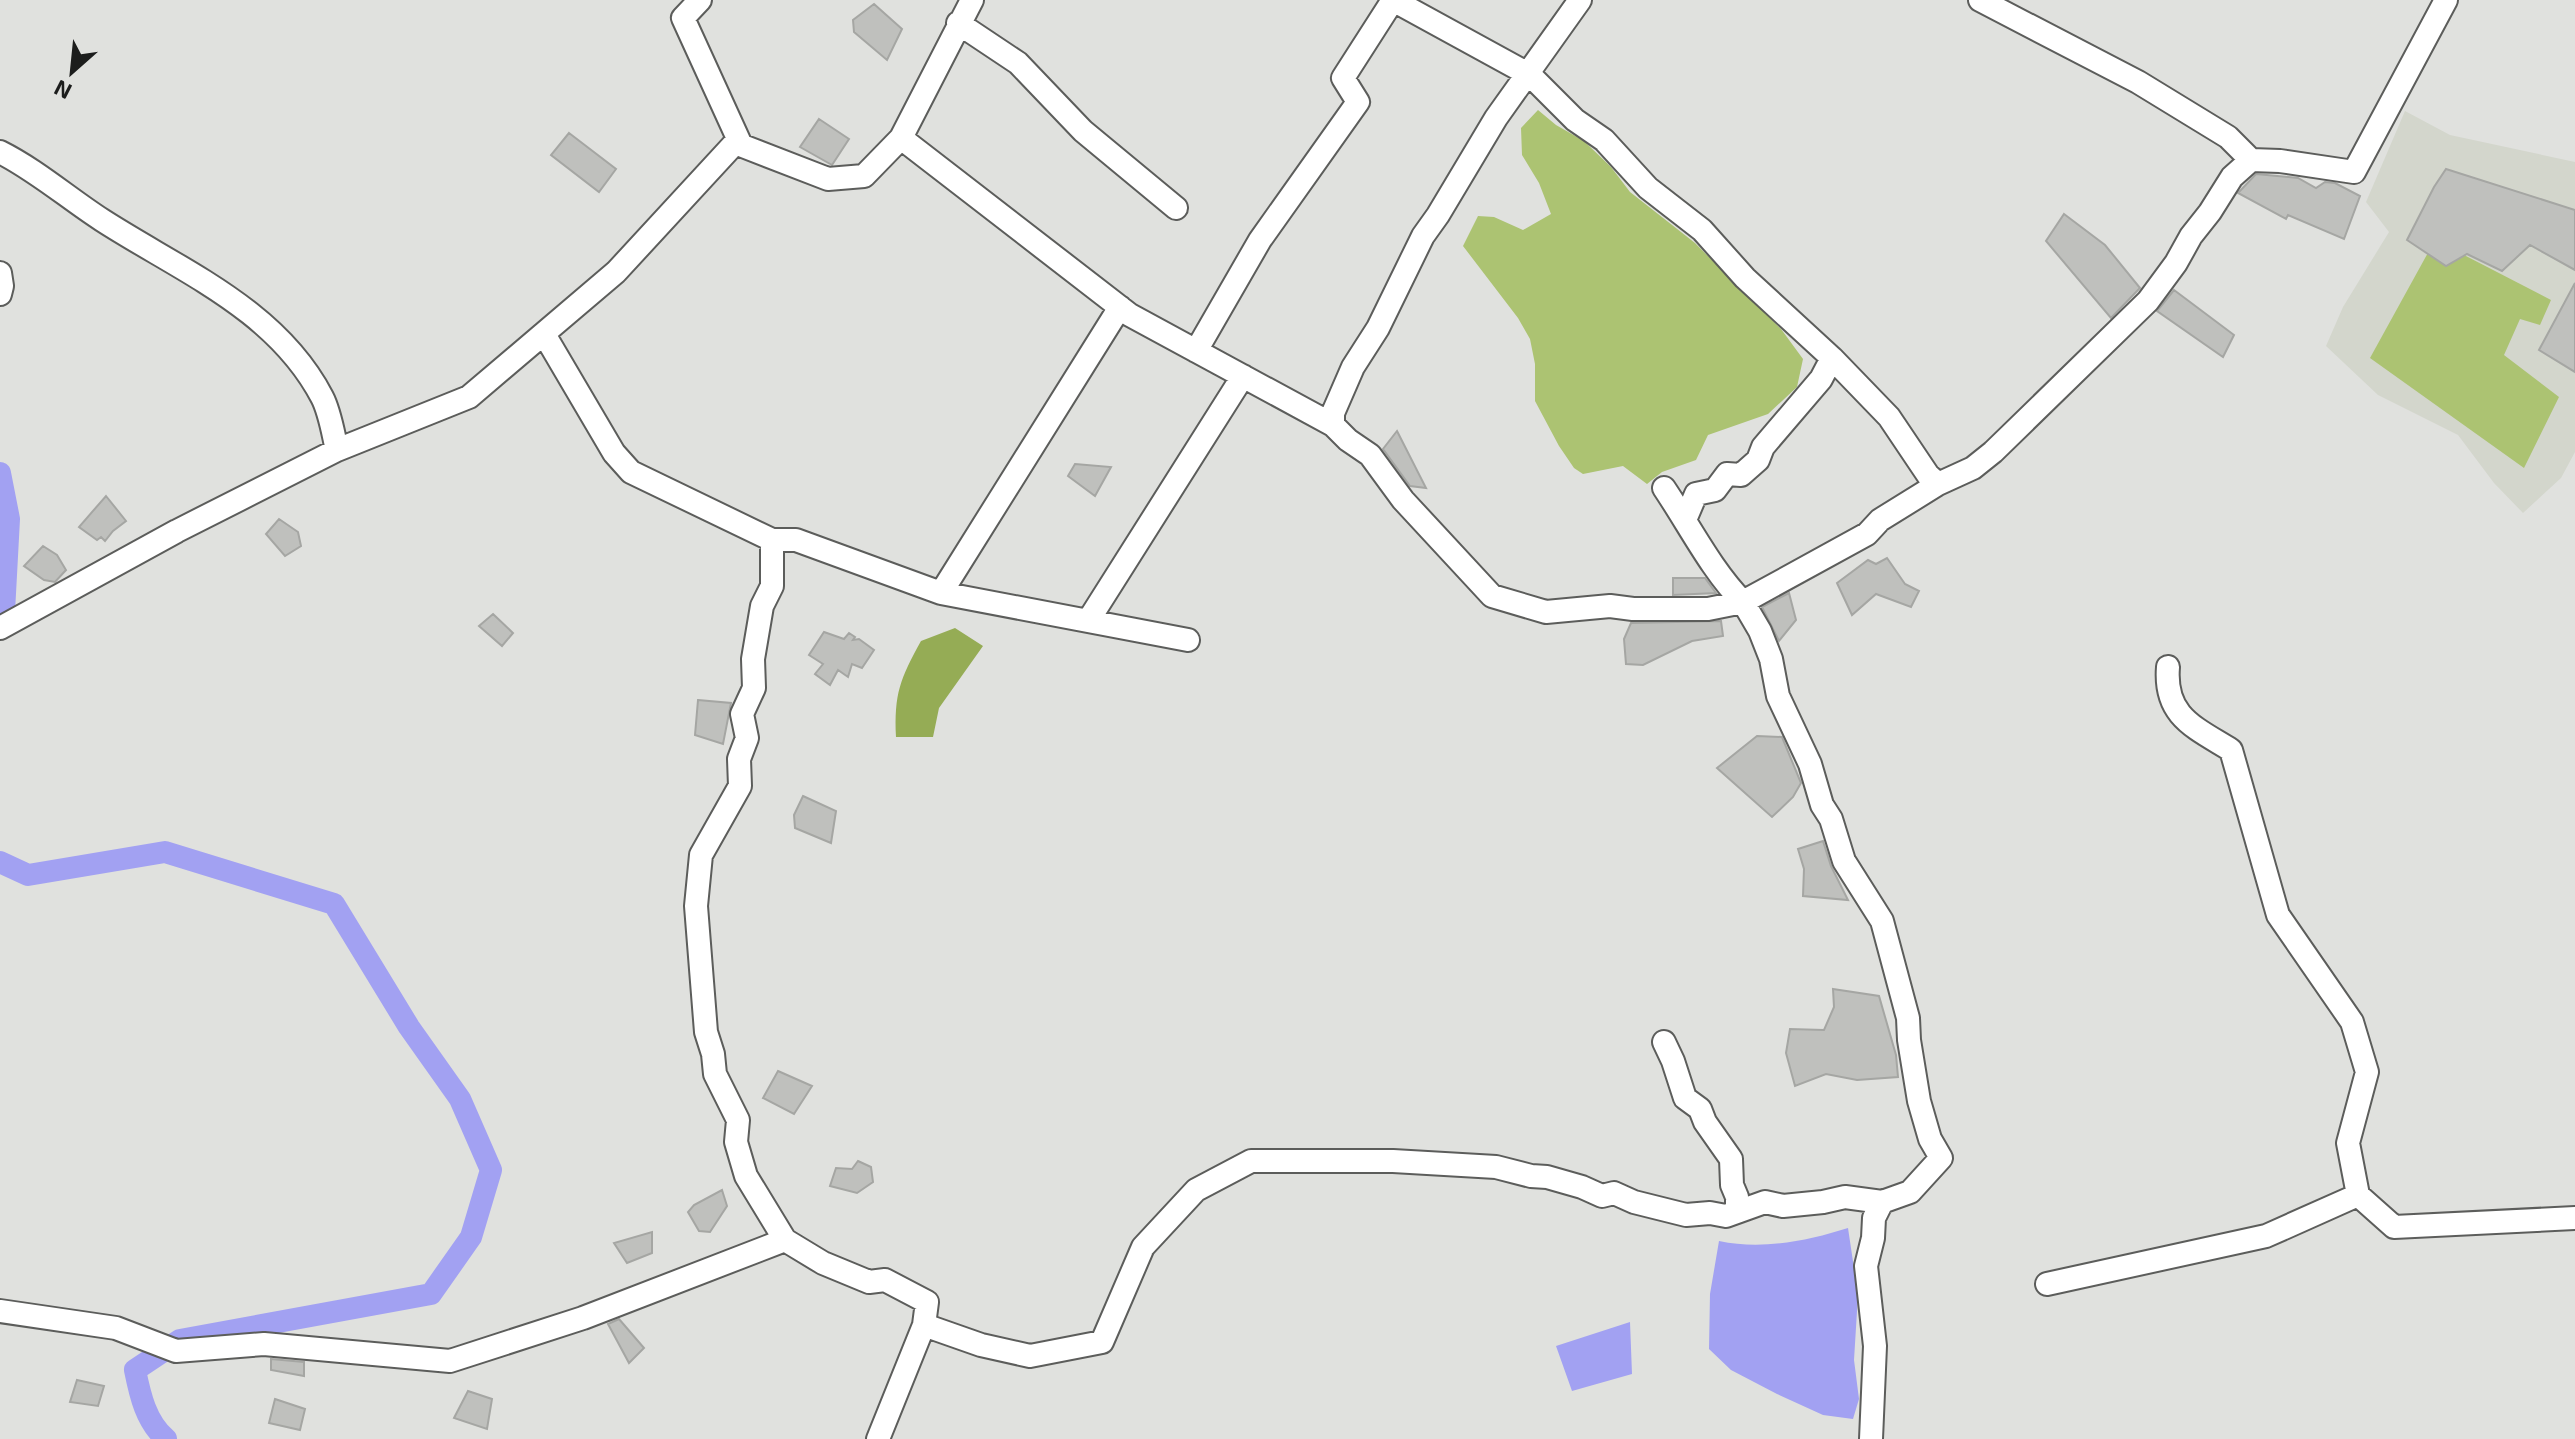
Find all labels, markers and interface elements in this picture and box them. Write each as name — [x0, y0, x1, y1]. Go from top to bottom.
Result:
north arrow — [32, 32, 112, 112]
text: N — [49, 76, 75, 106]

